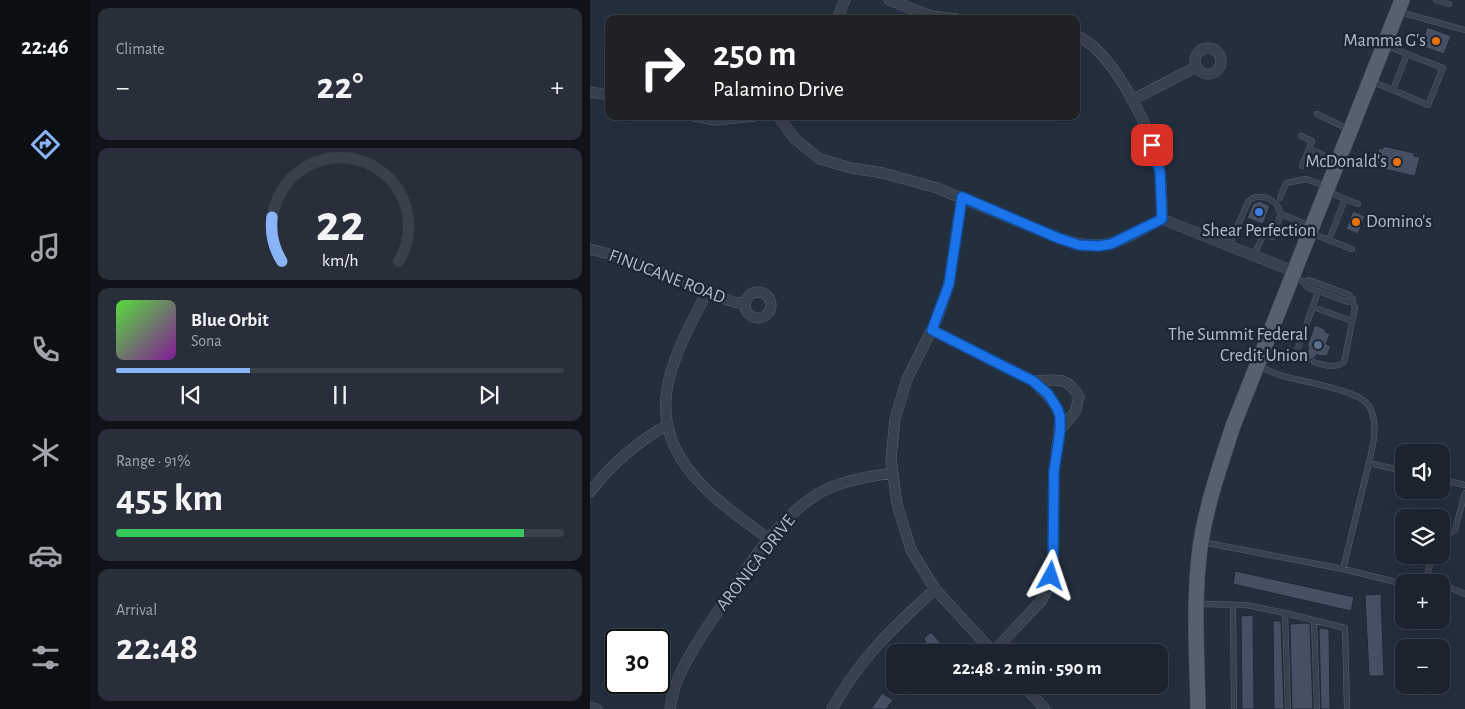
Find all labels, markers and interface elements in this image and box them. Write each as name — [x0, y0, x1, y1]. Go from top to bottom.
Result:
place label: Mamma G's — [1343, 32, 1426, 50]
icon: right — [630, 35, 695, 100]
marker: Mamma G's — [1430, 35, 1442, 47]
text: 22:46 — [21, 36, 69, 58]
text: 250 m — [713, 37, 796, 72]
text: Climate — [116, 41, 165, 57]
text: 22° — [317, 68, 363, 106]
text: − — [116, 74, 129, 102]
text: + — [551, 74, 564, 102]
text: Palamino Drive — [713, 78, 844, 100]
pin — [1131, 124, 1173, 166]
icon: directions — [28, 127, 63, 162]
icon: arrive — [1138, 131, 1166, 159]
place label: McDonald's — [1305, 153, 1387, 171]
marker: McDonald's — [1391, 156, 1403, 168]
text: 22 — [316, 198, 364, 250]
marker: Shear Perfection — [1253, 206, 1265, 218]
place label: Domino's — [1366, 213, 1432, 231]
marker: Domino's — [1350, 216, 1362, 228]
place label: Shear Perfection — [1202, 222, 1316, 240]
icon: music — [28, 230, 63, 265]
street label: FINUCANE ROAD — [606, 247, 728, 307]
text: km/h — [322, 252, 358, 270]
text: Blue Orbit — [191, 311, 269, 330]
place label: The Summit Federal Credit Union — [1168, 326, 1308, 365]
icon: phone — [28, 332, 63, 367]
text: Sona — [191, 333, 222, 349]
marker: The Summit Federal Credit Union — [1312, 339, 1324, 351]
icon: previous — [177, 381, 205, 409]
icon: pause — [326, 381, 354, 409]
icon: next — [475, 381, 503, 409]
icon: climate — [28, 435, 63, 470]
map controls — [1395, 444, 1450, 694]
button: sound — [1395, 444, 1450, 499]
text: Range · 91% — [116, 453, 190, 469]
text: 455 km — [116, 480, 223, 518]
button: layers — [1395, 509, 1450, 564]
street label: ARONICA DRIVE — [713, 511, 799, 614]
icon: car — [28, 538, 63, 573]
position arrow — [1024, 549, 1076, 601]
button: + — [1395, 574, 1450, 629]
text: Arrival — [116, 602, 157, 618]
text: 22:48 — [116, 629, 198, 667]
speed limit sign: 30 — [605, 629, 670, 694]
button: − — [1395, 639, 1450, 694]
icon: filters — [28, 640, 63, 675]
text: 22:48 · 2 min · 590 m — [953, 659, 1102, 678]

